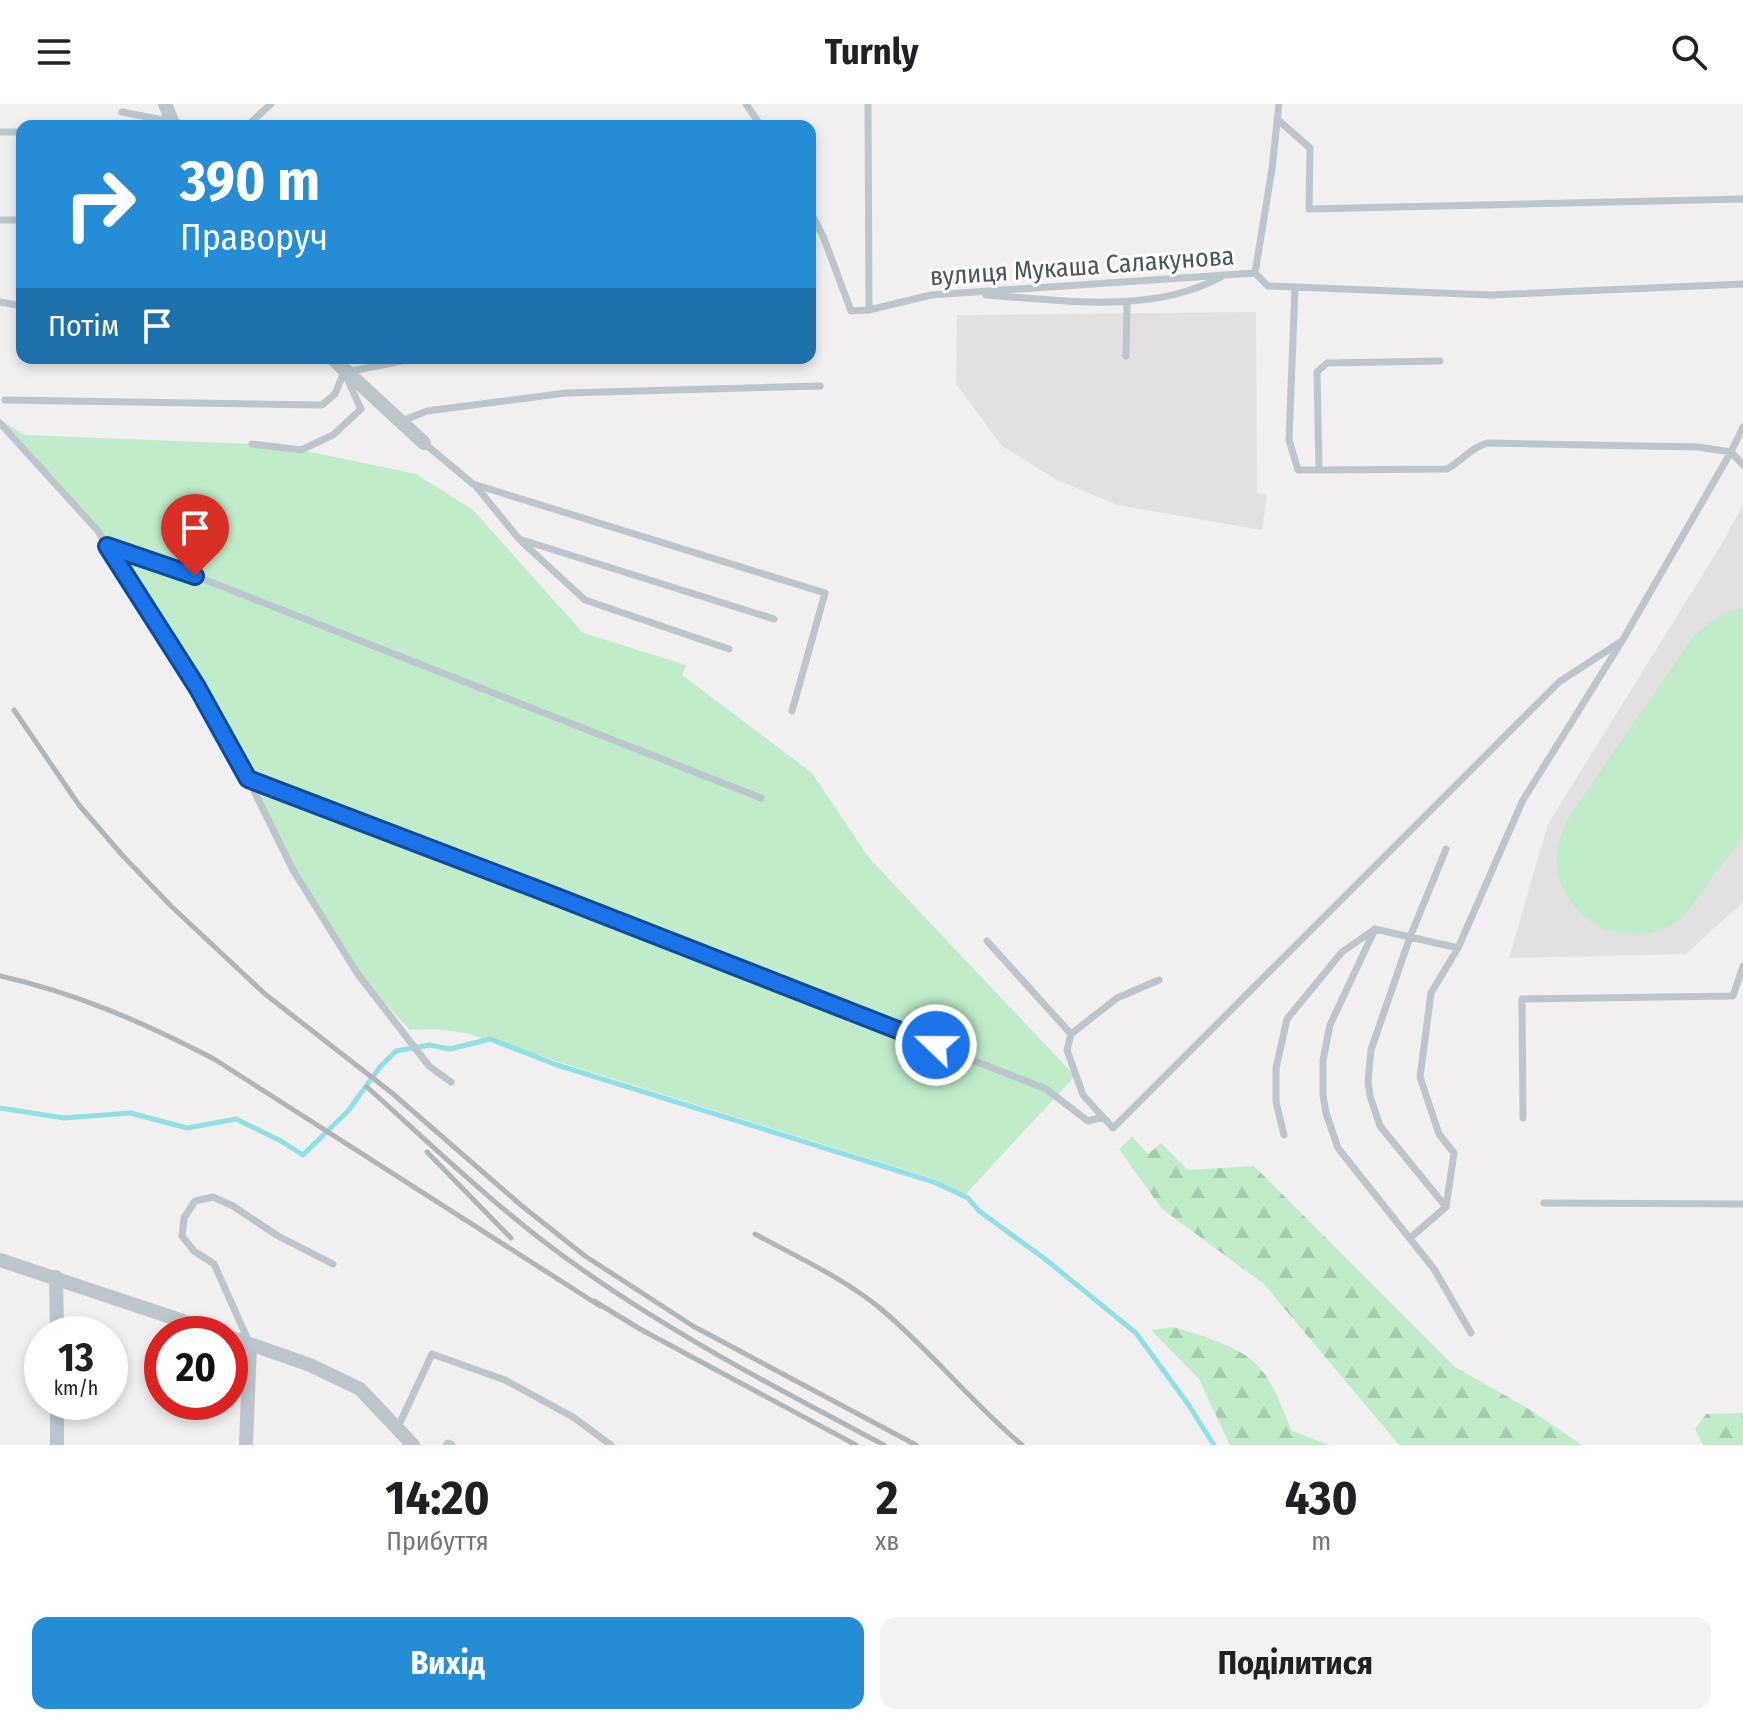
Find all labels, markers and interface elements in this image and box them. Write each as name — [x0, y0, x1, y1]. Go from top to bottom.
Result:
icon: menu — [32, 30, 76, 74]
text: Turnly — [825, 30, 918, 74]
icon: search — [1667, 30, 1711, 74]
text: 390 m — [180, 148, 320, 215]
icon: right — [48, 152, 152, 256]
text: Праворуч — [180, 216, 328, 260]
street label: вулиця Мукаша Салакунова — [929, 240, 1235, 293]
icon: arrive — [135, 304, 179, 348]
text: Потім — [48, 308, 119, 344]
pin — [161, 494, 229, 576]
icon: arrive — [173, 506, 217, 550]
position arrow — [894, 1003, 978, 1087]
speed limit sign: 20 — [144, 1316, 248, 1420]
text: 13 — [58, 1334, 94, 1382]
text: km/h — [54, 1376, 98, 1400]
text: 14:20 — [385, 1469, 490, 1527]
text: 2 — [876, 1469, 898, 1527]
text: 430 — [1285, 1469, 1358, 1527]
text: Прибуття — [386, 1526, 489, 1557]
text: хв — [875, 1526, 899, 1557]
text: m — [1311, 1526, 1331, 1557]
button: Вихід — [32, 1617, 864, 1709]
button: Поділитися — [880, 1617, 1711, 1709]

